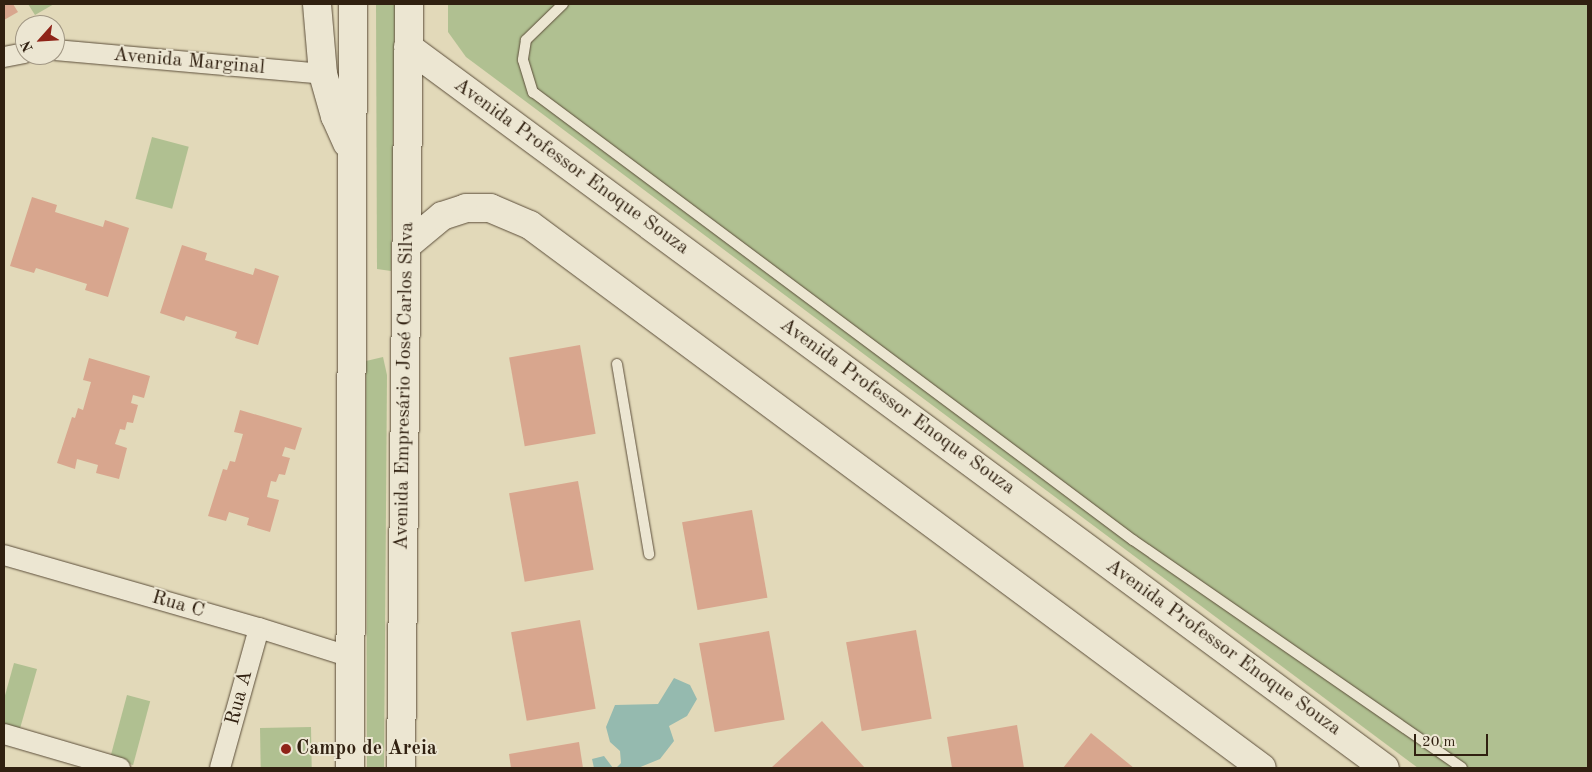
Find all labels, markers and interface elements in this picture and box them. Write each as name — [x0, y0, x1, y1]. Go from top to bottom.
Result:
north arrow — [15, 15, 65, 65]
text: N — [19, 38, 36, 54]
street label: Avenida Marginal — [112, 43, 266, 81]
street label: Avenida Professor Enoque Souza — [449, 73, 693, 261]
street label: Avenida Empresário José Carlos Silva — [390, 222, 420, 550]
street label: Avenida Professor Enoque Souza — [775, 313, 1019, 501]
street label: Avenida Professor Enoque Souza — [1101, 554, 1345, 742]
street label: Rua C — [149, 586, 207, 624]
street label: Rua A — [221, 668, 259, 728]
scale bar — [1417, 724, 1491, 756]
text: 20 m — [1422, 735, 1456, 750]
place label: Campo de Areia — [296, 737, 437, 761]
marker: Campo de Areia — [280, 743, 292, 755]

